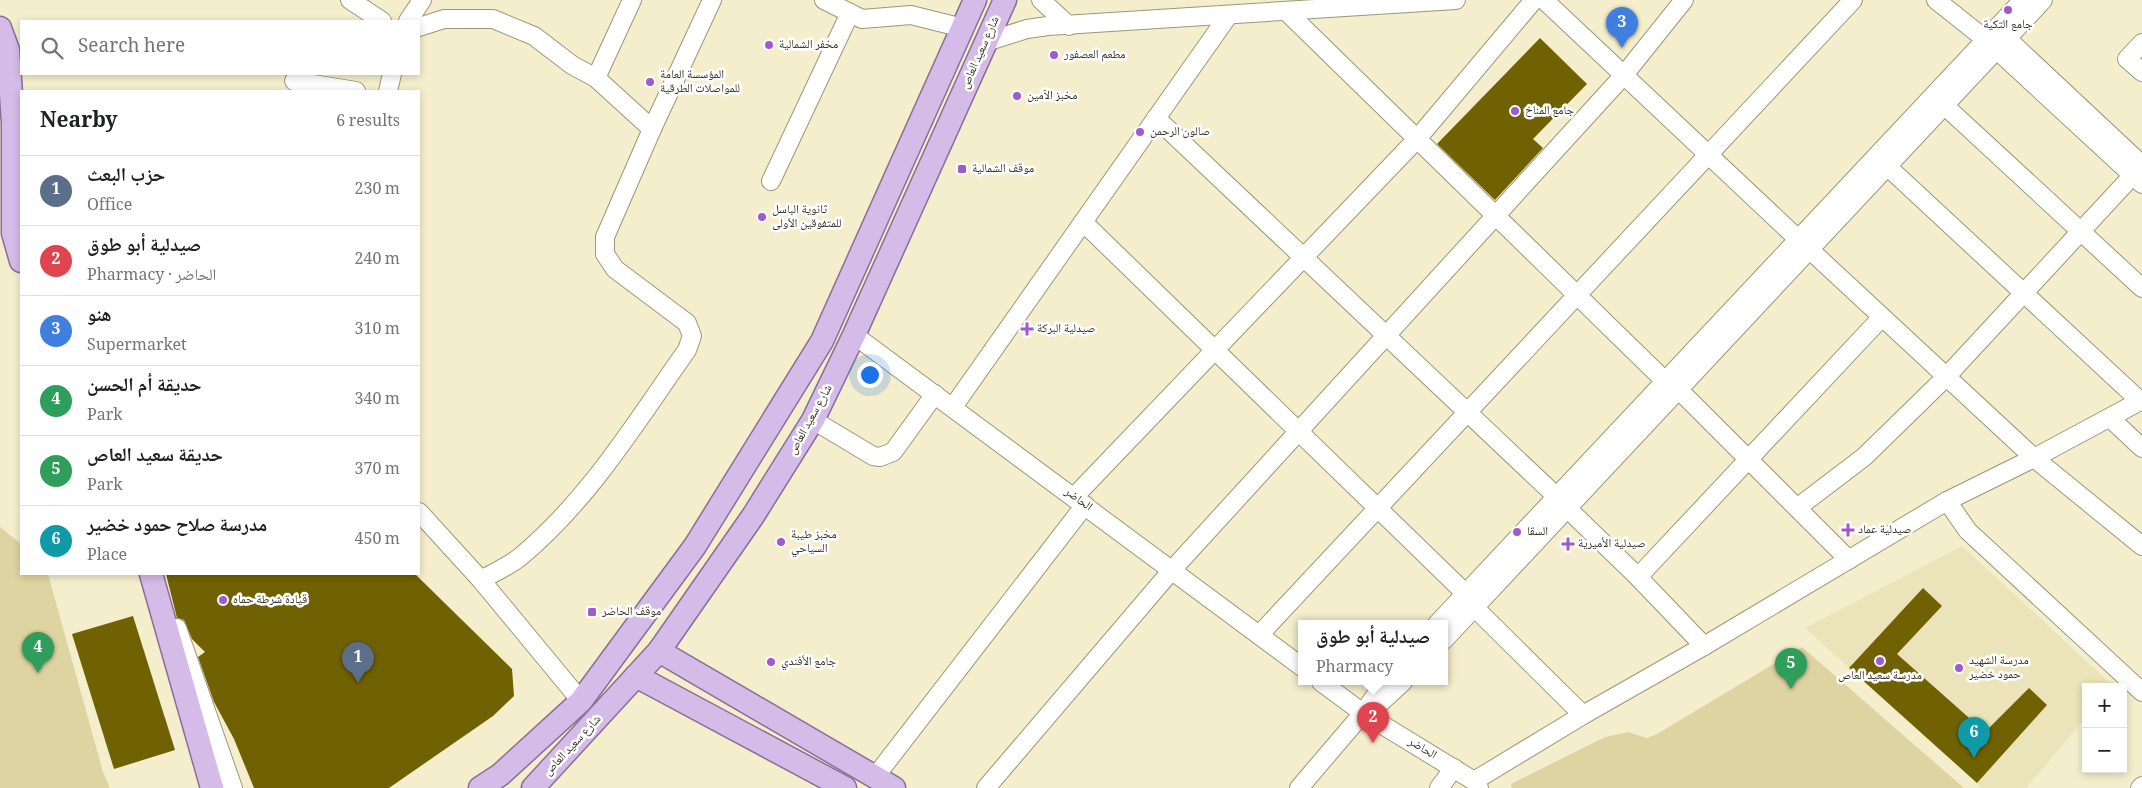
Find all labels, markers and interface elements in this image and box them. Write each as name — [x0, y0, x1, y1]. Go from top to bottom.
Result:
marker: جامع التكية — [2002, 4, 2014, 16]
pin: 3 — [1606, 7, 1638, 48]
street label: شارع سعيد العاص — [956, 13, 1006, 93]
place label: جامع التكية — [1983, 15, 2033, 36]
search box — [20, 20, 420, 75]
text: Search here — [78, 32, 185, 64]
icon: search — [38, 34, 66, 62]
place label: مخفر الشمالية — [779, 35, 838, 56]
marker: مخفر الشمالية — [763, 39, 775, 51]
place label: مطعم العصفور — [1063, 45, 1126, 66]
marker: مطعم العصفور — [1048, 49, 1060, 61]
place label: المؤسسة العامة للمواصلات الطرقية — [660, 65, 740, 100]
marker: المؤسسة العامة للمواصلات الطرقية — [644, 76, 656, 88]
place label: مخبز الآمين — [1027, 86, 1077, 107]
marker: مخبز الآمين — [1011, 90, 1023, 102]
place label: جامع المناخ — [1525, 101, 1574, 122]
text: Nearby — [40, 105, 118, 140]
marker: جامع المناخ — [1509, 105, 1521, 117]
text: 6 results — [336, 109, 400, 136]
place label: صالون الرحمن — [1150, 122, 1210, 143]
marker: صالون الرحمن — [1134, 126, 1146, 138]
place label: موقف الشمالية — [972, 159, 1034, 180]
text: حزب البعث — [87, 161, 165, 193]
marker: موقف الشمالية — [956, 163, 968, 175]
text: 1 — [52, 177, 60, 204]
text: 230 m — [355, 177, 400, 204]
text: Office — [87, 193, 132, 220]
place label: ثانوية الباسل للمتفوقين الأولى — [772, 200, 842, 235]
marker: ثانوية الباسل للمتفوقين الأولى — [756, 211, 768, 223]
text: صيدلية أبو طوق — [87, 231, 201, 263]
text: 2 — [52, 247, 60, 274]
text: 240 m — [355, 247, 400, 274]
text: Pharmacy · الحاضر — [87, 263, 216, 290]
text: هنو — [87, 301, 112, 333]
text: 3 — [52, 317, 60, 344]
text: 310 m — [355, 317, 400, 344]
place label: صيدلية البركة — [1037, 319, 1096, 340]
marker: صيدلية البركة — [1021, 323, 1033, 335]
text: Supermarket — [87, 333, 187, 360]
your location — [857, 362, 883, 388]
text: حديقة أم الحسن — [87, 371, 202, 403]
street label: شارع سعيد العاص — [783, 381, 839, 459]
text: 4 — [52, 387, 60, 414]
text: 340 m — [355, 387, 400, 414]
text: Park — [87, 403, 123, 430]
text: حديقة سعيد العاص — [87, 441, 223, 473]
text: 5 — [52, 457, 60, 484]
text: 370 m — [355, 457, 400, 484]
text: Park — [87, 473, 123, 500]
street label: الحاضر — [1059, 482, 1097, 518]
text: مدرسة صلاح حمود خضير — [87, 511, 267, 543]
place label: صيدلية عماد — [1858, 520, 1911, 541]
place label: السقا — [1527, 522, 1548, 543]
marker: صيدلية عماد — [1842, 524, 1854, 536]
place label: مخبز طيبة السياحي — [791, 525, 837, 560]
marker: السقا — [1511, 526, 1523, 538]
text: 6 — [52, 527, 60, 554]
text: 450 m — [355, 527, 400, 554]
place label: صيدلية الأميرية — [1578, 534, 1646, 555]
marker: مخبز طيبة السياحي — [775, 536, 787, 548]
marker: صيدلية الأميرية — [1562, 538, 1574, 550]
text: Place — [87, 543, 127, 570]
place label: قيادة شرطة حماه — [233, 590, 307, 611]
marker: قيادة شرطة حماه — [217, 594, 229, 606]
place label: موقف الحاضر — [601, 602, 661, 623]
marker: موقف الحاضر — [586, 606, 598, 618]
popup — [1298, 620, 1448, 685]
text: صيدلية أبو طوق — [1316, 623, 1430, 655]
pin: 4 — [22, 632, 54, 673]
pin: 1 — [342, 642, 374, 683]
pin: 5 — [1775, 648, 1807, 689]
place label: مدرسة الشهيد حمود خضير — [1968, 651, 2029, 686]
place label: جامع الأفندي — [781, 652, 837, 673]
text: Pharmacy — [1316, 655, 1393, 682]
marker: مدرسة سعيد العاص — [1874, 655, 1886, 667]
marker: جامع الأفندي — [765, 656, 777, 668]
marker: مدرسة الشهيد حمود خضير — [1953, 662, 1965, 674]
place label: مدرسة سعيد العاص — [1838, 666, 1922, 687]
map controls — [2082, 683, 2127, 773]
button: + — [2082, 683, 2127, 728]
pin: 2 — [1357, 702, 1389, 743]
street label: شارع سعيد العاص — [539, 710, 607, 782]
pin: 6 — [1958, 717, 1990, 758]
button: − — [2082, 728, 2127, 773]
street label: الحاضر — [1403, 732, 1441, 766]

